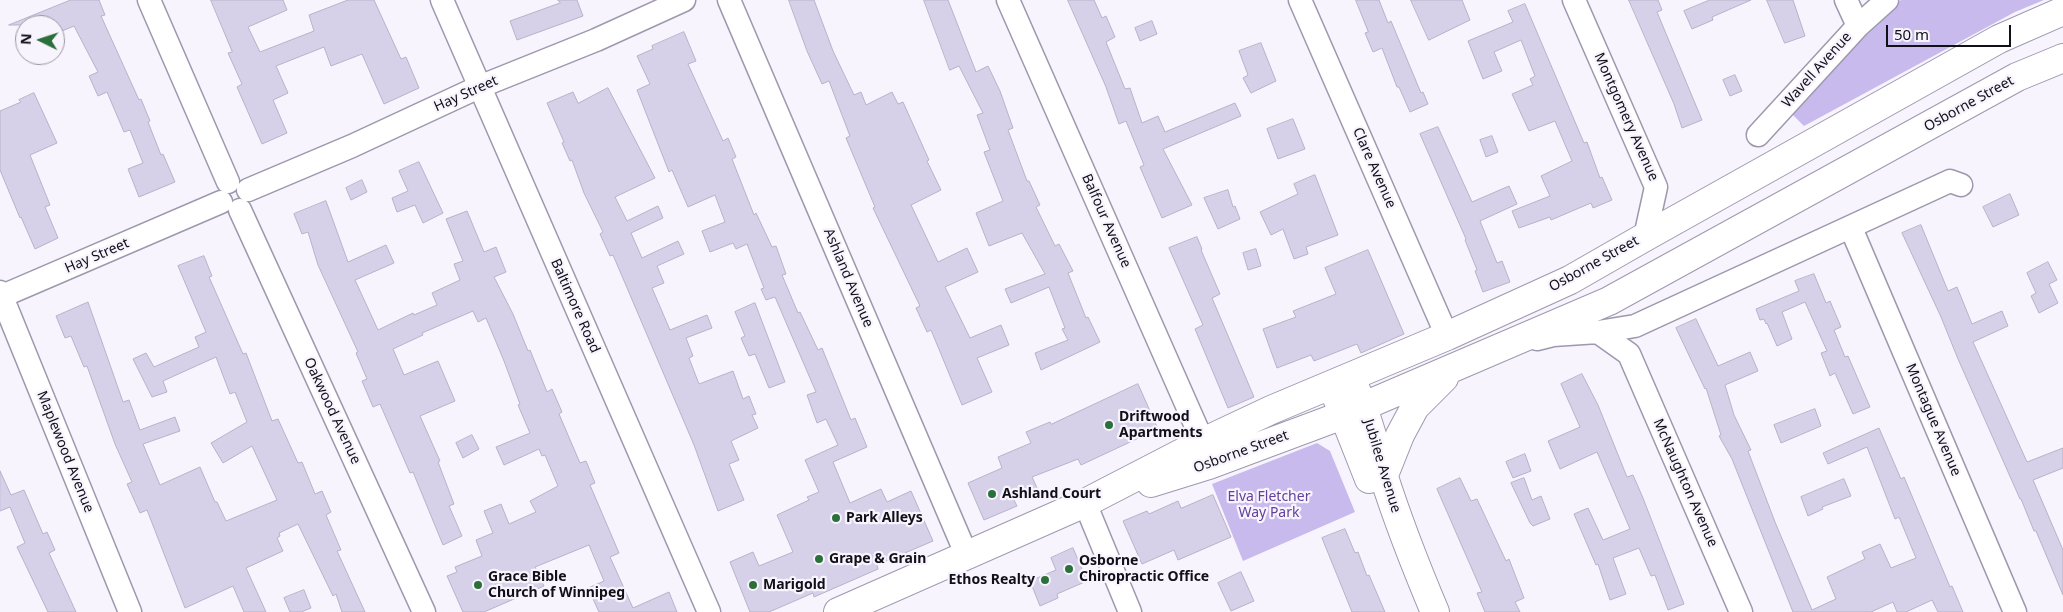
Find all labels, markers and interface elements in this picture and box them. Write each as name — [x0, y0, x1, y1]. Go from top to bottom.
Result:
north arrow — [15, 15, 65, 65]
scale bar — [1888, 15, 2013, 47]
text: 50 m — [1894, 24, 1929, 44]
street label: Wavell Avenue — [1779, 29, 1855, 111]
text: N — [16, 33, 35, 45]
street label: Montgomery Avenue — [1590, 50, 1662, 184]
street label: Hay Street — [431, 72, 501, 116]
street label: Osborne Street — [1921, 72, 2017, 136]
street label: Clare Avenue — [1349, 125, 1399, 211]
street label: Balfour Avenue — [1078, 171, 1134, 271]
street label: Ashland Avenue — [820, 226, 876, 330]
street label: Osborne Street — [1546, 232, 1642, 296]
street label: Hay Street — [62, 235, 132, 277]
street label: Baltimore Road — [547, 256, 603, 356]
street label: Oakwood Avenue — [300, 355, 364, 467]
street label: Montague Avenue — [1902, 361, 1964, 479]
street label: Maplewood Avenue — [33, 389, 97, 515]
place label: Driftwood Apartments — [1119, 409, 1202, 442]
street label: McNaughton Avenue — [1649, 416, 1721, 550]
street label: Jubilee Avenue — [1360, 417, 1404, 515]
marker: Driftwood Apartments — [1103, 419, 1115, 431]
street label: Osborne Street — [1191, 427, 1291, 477]
place label: Ashland Court — [1002, 486, 1101, 502]
marker: Ashland Court — [986, 488, 998, 500]
park label: Elva Fletcher Way Park — [1228, 489, 1310, 522]
place label: Park Alleys — [846, 510, 923, 526]
marker: Park Alleys — [830, 512, 842, 524]
place label: Grape & Grain — [829, 551, 926, 567]
marker: Grape & Grain — [813, 553, 825, 565]
place label: Osborne Chiropractic Office — [1079, 553, 1209, 586]
marker: Osborne Chiropractic Office — [1063, 563, 1075, 575]
place label: Grace Bible Church of Winnipeg — [488, 569, 625, 602]
place label: Ethos Realty — [948, 572, 1035, 588]
marker: Ethos Realty — [1039, 574, 1051, 586]
place label: Marigold — [763, 577, 826, 593]
marker: Grace Bible Church of Winnipeg — [472, 579, 484, 591]
marker: Marigold — [747, 579, 759, 591]

